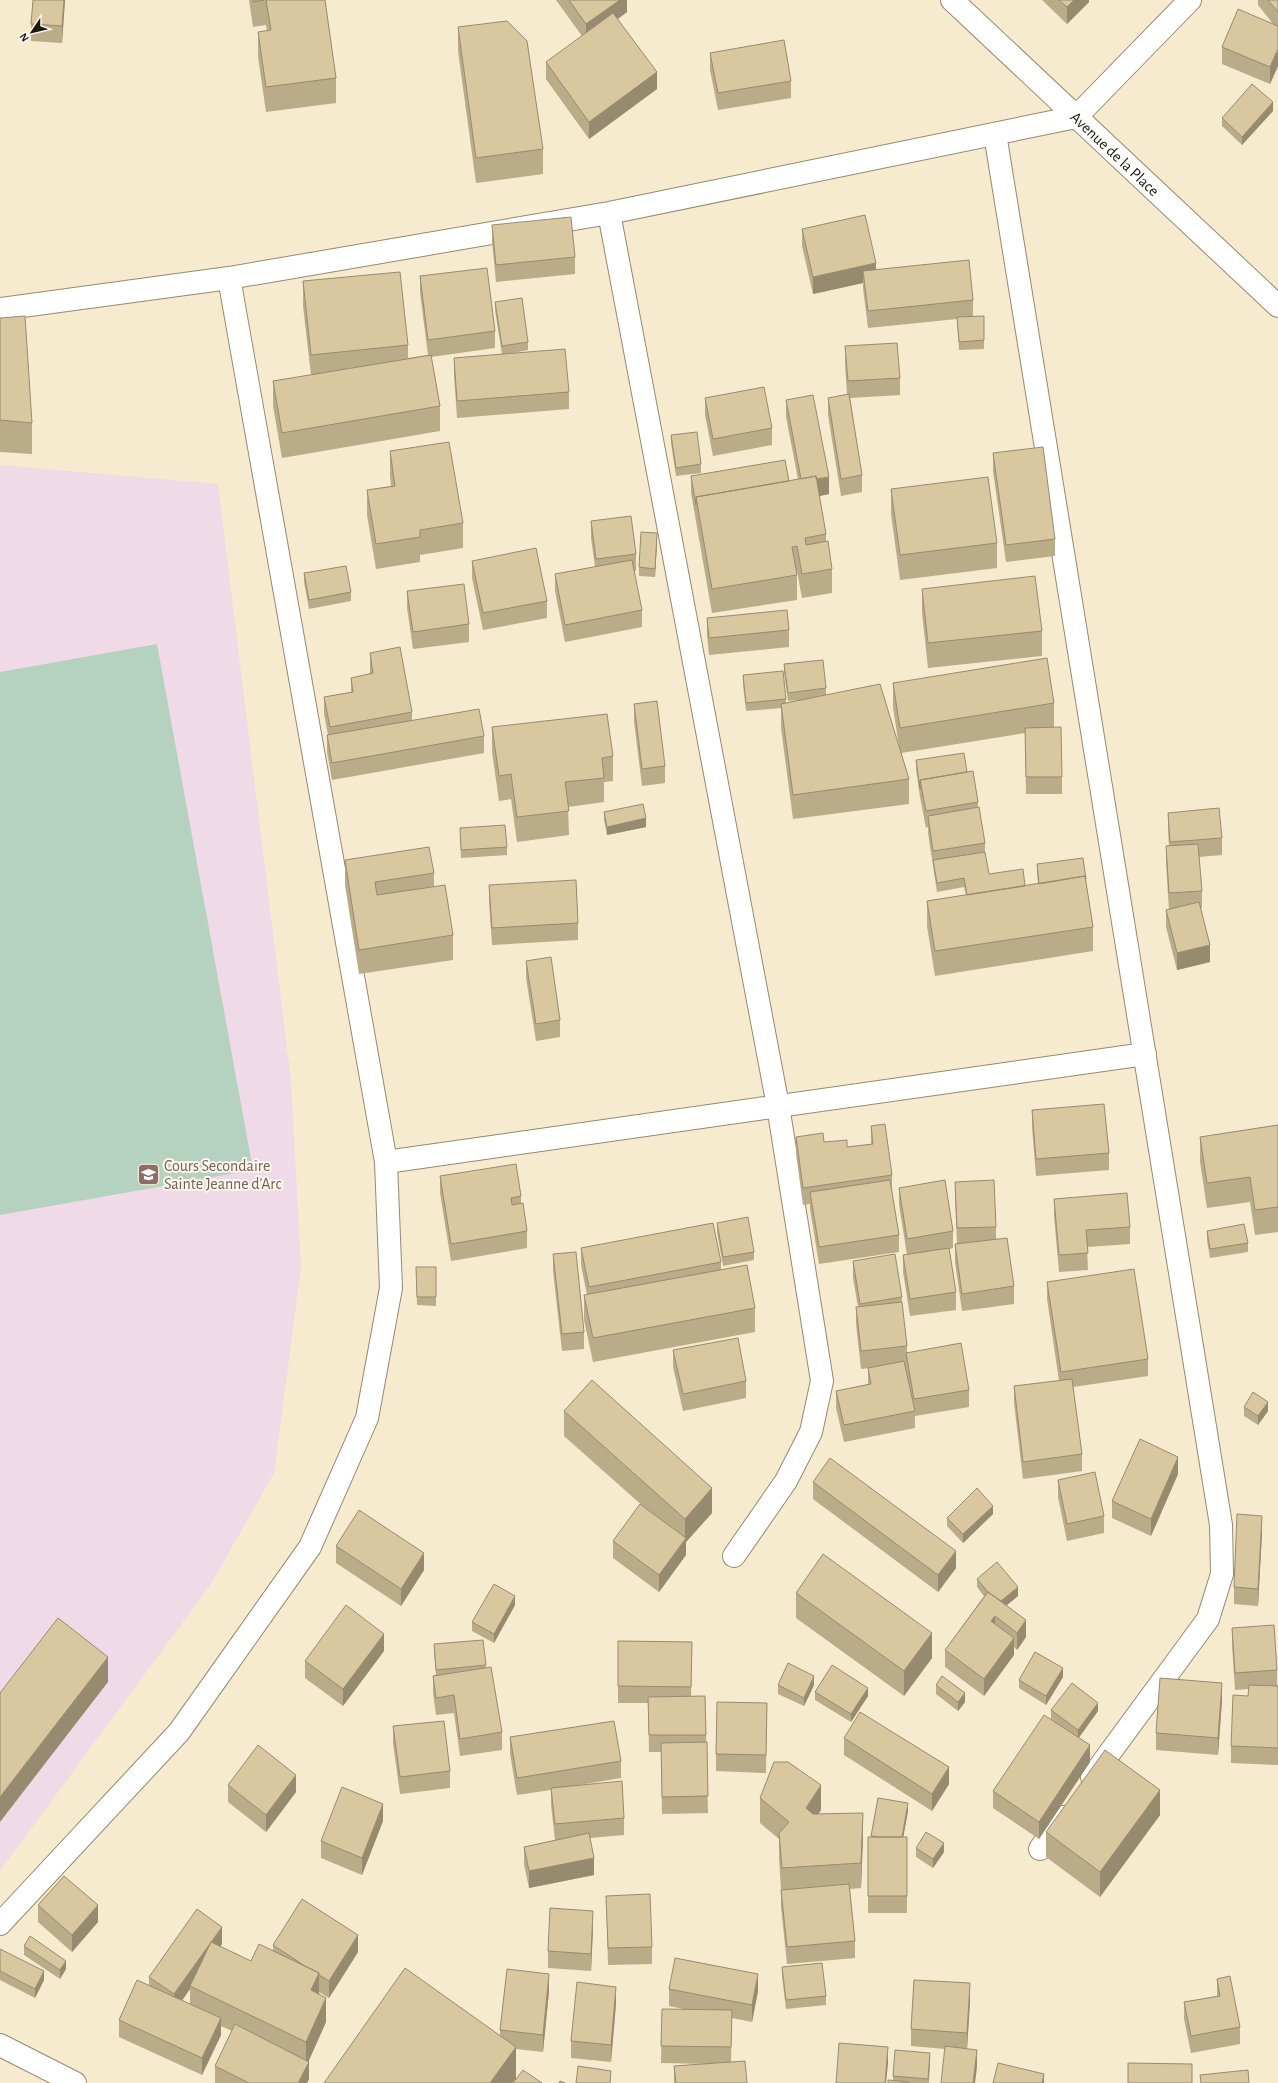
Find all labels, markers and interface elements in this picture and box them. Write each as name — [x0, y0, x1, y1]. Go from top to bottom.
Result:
north arrow — [12, 12, 52, 52]
text: N — [18, 31, 31, 44]
street label: Avenue de la Place — [1067, 109, 1162, 199]
place label: Cours Secondaire Sainte Jeanne d'Arc — [164, 1158, 282, 1192]
school or university icon: Cours Secondaire Sainte Jeanne d'Arc — [135, 1161, 161, 1187]

